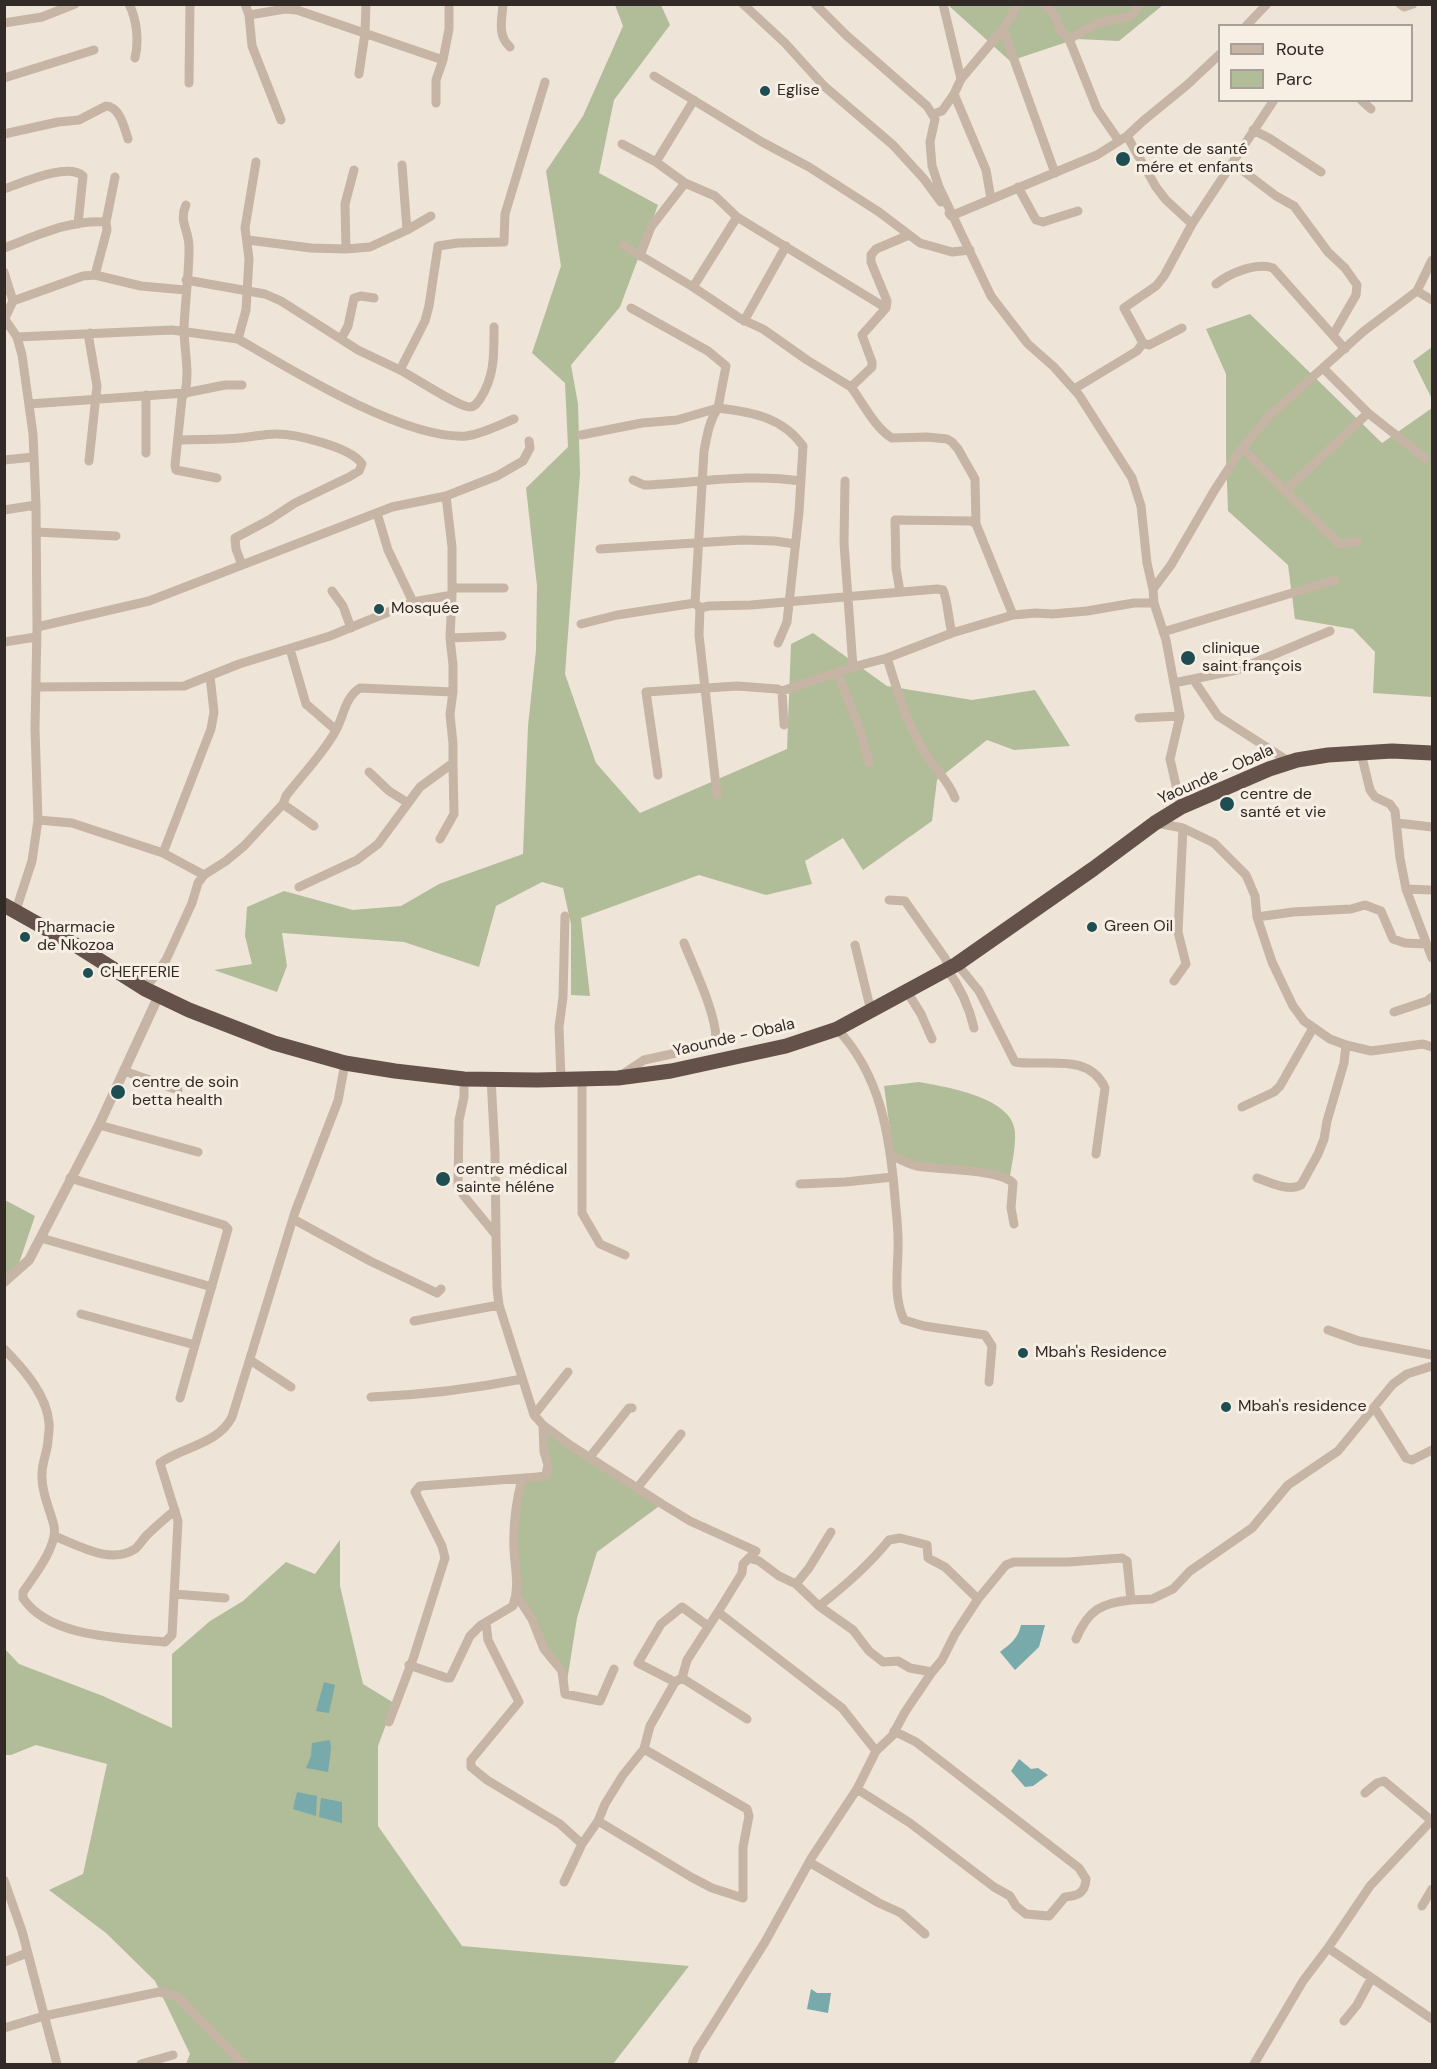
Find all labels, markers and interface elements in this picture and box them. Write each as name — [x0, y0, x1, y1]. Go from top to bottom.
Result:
legend — [1218, 24, 1413, 102]
text: Route — [1276, 37, 1324, 61]
text: Parc — [1276, 67, 1312, 91]
place label: Eglise — [777, 81, 819, 101]
marker: Eglise — [758, 84, 772, 98]
place label: cente de santé mére et enfants — [1136, 140, 1253, 178]
marker: cente de santé mére et enfants — [1114, 150, 1132, 168]
place label: Mosquée — [391, 599, 459, 619]
marker: Mosquée — [372, 602, 386, 616]
place label: clinique saint françois — [1202, 639, 1302, 677]
marker: clinique saint françois — [1179, 649, 1197, 667]
street label: Yaounde - Obala — [1155, 741, 1277, 809]
place label: centre de santé et vie — [1240, 785, 1326, 823]
marker: centre de santé et vie — [1218, 795, 1236, 813]
place label: Green Oil — [1104, 917, 1173, 937]
place label: Pharmacie de Nkozoa — [37, 918, 115, 956]
marker: Green Oil — [1085, 920, 1099, 934]
marker: Pharmacie de Nkozoa — [18, 930, 32, 944]
place label: CHEFFERIE — [100, 963, 180, 983]
marker: CHEFFERIE — [81, 966, 95, 980]
street label: Yaounde - Obala — [671, 1015, 797, 1061]
place label: centre de soin betta health — [132, 1073, 239, 1111]
marker: centre de soin betta health — [109, 1083, 127, 1101]
place label: centre médical sainte héléne — [456, 1160, 567, 1198]
marker: centre médical sainte héléne — [434, 1170, 452, 1188]
place label: Mbah's Residence — [1035, 1343, 1167, 1363]
marker: Mbah's Residence — [1016, 1346, 1030, 1360]
place label: Mbah's residence — [1238, 1397, 1367, 1417]
marker: Mbah's residence — [1219, 1400, 1233, 1414]

